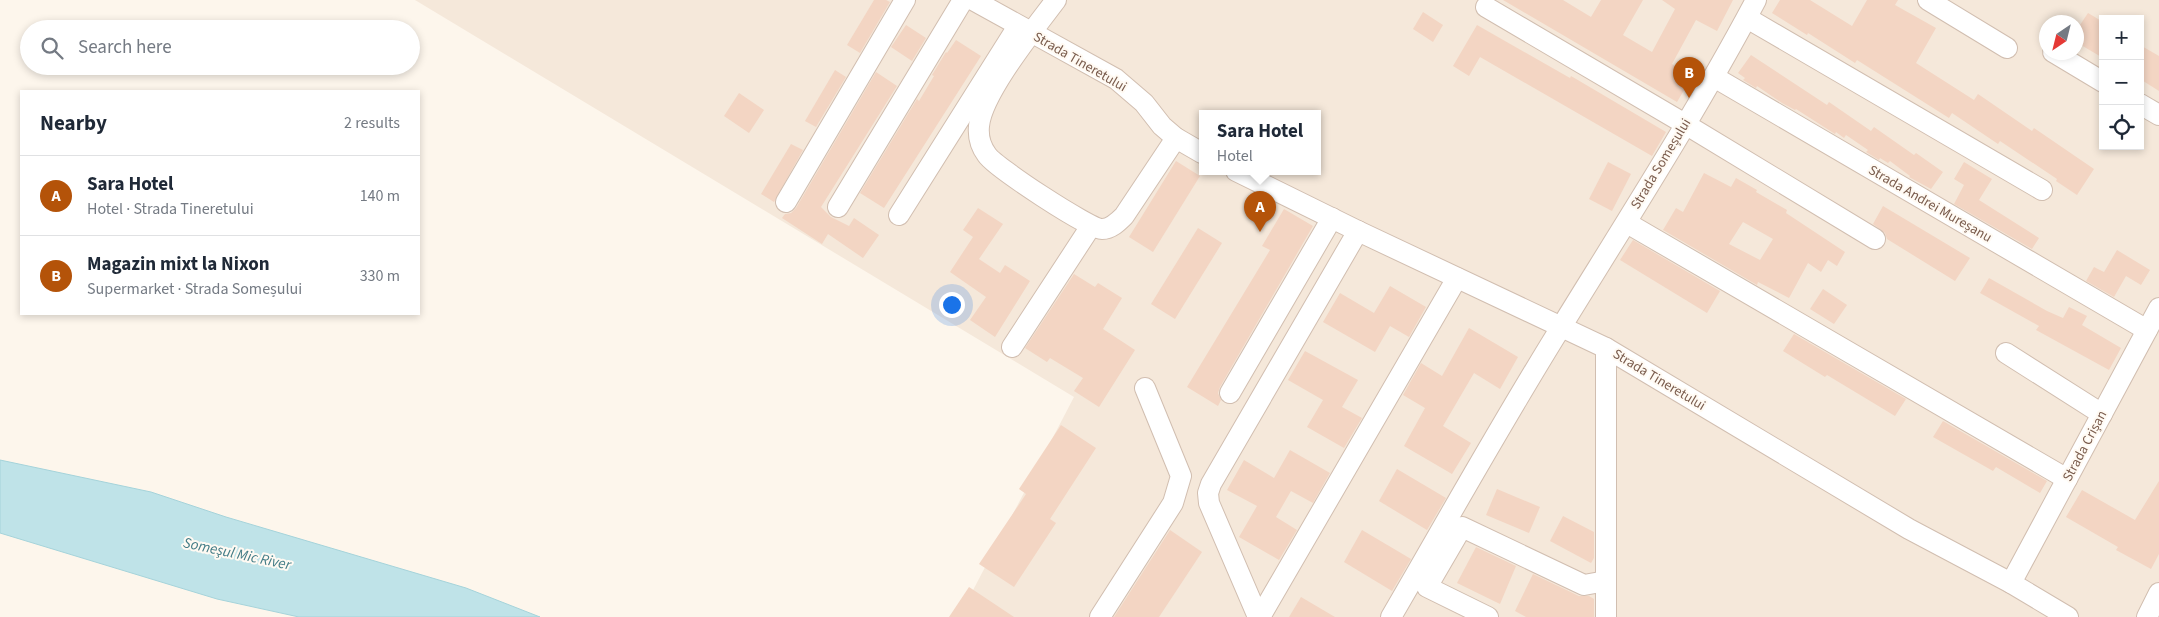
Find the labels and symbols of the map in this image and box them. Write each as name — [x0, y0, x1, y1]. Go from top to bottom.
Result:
north arrow — [2039, 15, 2084, 60]
street label: Strada Tineretului — [1029, 27, 1131, 97]
pin: B — [1673, 57, 1705, 98]
street label: Strada Someșului — [1626, 115, 1696, 213]
street label: Strada Andrei Mureșanu — [1865, 160, 1995, 248]
pin: A — [1244, 191, 1276, 232]
your location — [939, 292, 965, 318]
street label: Strada Tineretului — [1609, 344, 1709, 416]
street label: Strada Crișan — [2058, 407, 2112, 485]
water label: Someşul Mic River — [181, 532, 294, 576]

